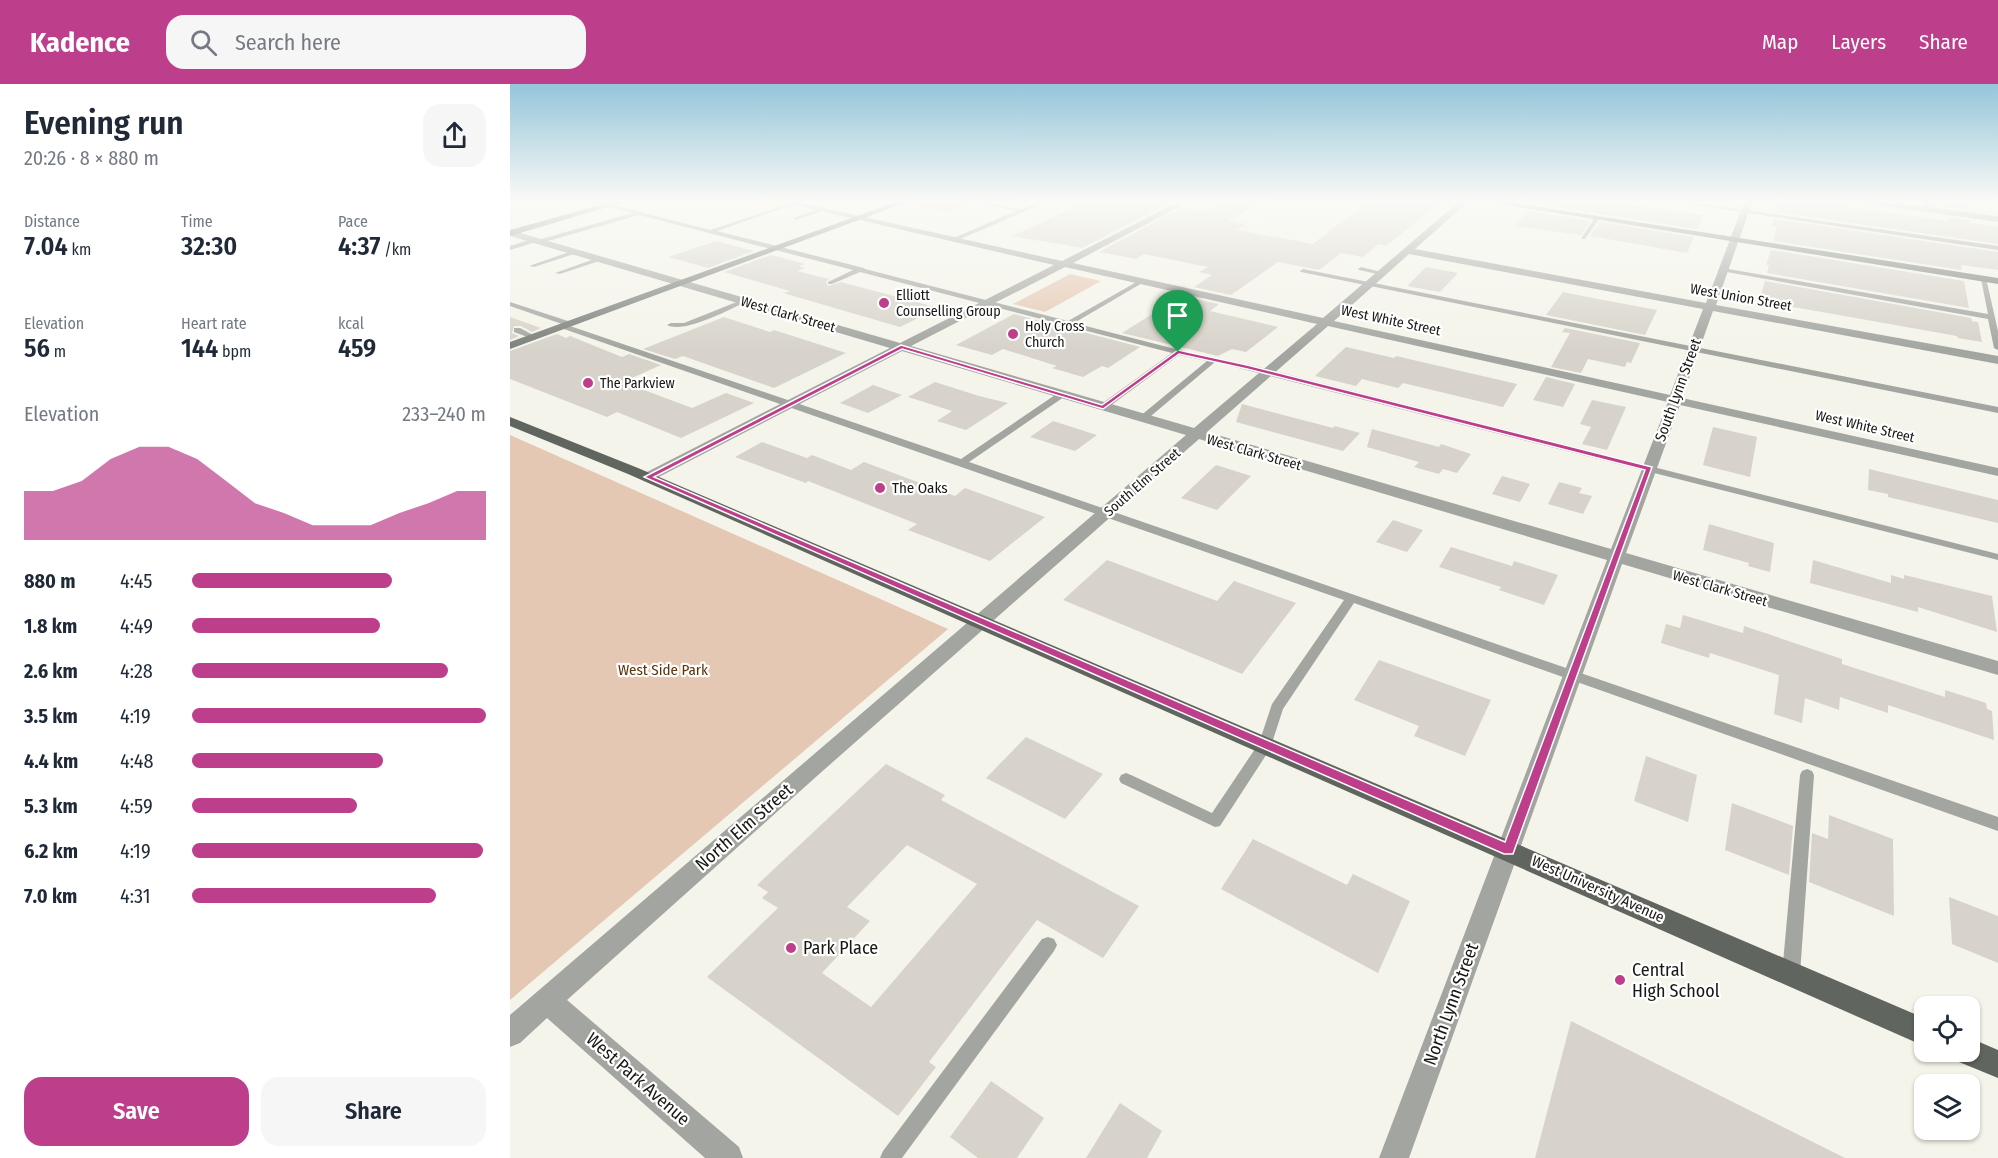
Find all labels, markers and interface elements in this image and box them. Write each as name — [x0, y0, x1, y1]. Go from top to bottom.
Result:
search box — [166, 15, 586, 69]
text: Kadence — [30, 26, 130, 59]
icon: search — [187, 26, 220, 59]
text: Search here — [235, 29, 341, 56]
text: Map — [1762, 29, 1798, 55]
text: Layers — [1831, 29, 1886, 55]
text: Share — [1919, 29, 1968, 55]
text: Evening run — [24, 103, 184, 143]
button: share — [423, 104, 486, 167]
text: 20:26 · 8 × 880 m — [24, 146, 159, 170]
text: Distance — [24, 212, 80, 231]
text: Time — [181, 212, 213, 231]
text: Pace — [338, 212, 368, 231]
text: 7.04 — [24, 231, 68, 262]
text: 32:30 — [181, 231, 237, 262]
text: 4:37 — [338, 231, 380, 262]
text: km — [68, 240, 91, 259]
text: /km — [380, 240, 411, 259]
street label: West Union Street — [1689, 280, 1793, 315]
place label: Elliott Counselling Group — [896, 287, 1001, 320]
pin — [1152, 290, 1203, 352]
street label: West Clark Street — [739, 293, 838, 336]
marker: Elliott Counselling Group — [877, 296, 891, 310]
icon: arrive — [1161, 299, 1194, 332]
street label: West White Street — [1339, 302, 1443, 339]
text: Elevation — [24, 314, 84, 333]
text: Heart rate — [181, 314, 247, 333]
text: kcal — [338, 314, 364, 333]
place label: Holy Cross Church — [1025, 318, 1085, 351]
marker: Holy Cross Church — [1006, 327, 1020, 341]
text: 56 — [24, 333, 50, 364]
text: 144 — [181, 333, 218, 364]
text: 459 — [338, 333, 376, 364]
street label: South Lynn Street — [1651, 336, 1705, 444]
text: m — [50, 342, 66, 361]
text: bpm — [218, 342, 251, 361]
place label: The Parkview — [600, 375, 675, 392]
marker: The Parkview — [581, 376, 595, 390]
text: Elevation — [24, 402, 99, 426]
text: 233–240 m — [402, 402, 486, 426]
street label: West White Street — [1814, 407, 1917, 446]
street label: West Clark Street — [1205, 431, 1304, 474]
street label: South Elm Street — [1101, 444, 1184, 520]
place label: The Oaks — [892, 479, 948, 497]
marker: The Oaks — [873, 481, 887, 495]
street label: West Clark Street — [1671, 567, 1770, 610]
text: 880 m — [24, 569, 75, 593]
text: 4:45 — [120, 569, 152, 593]
text: 1.8 km — [24, 614, 77, 638]
text: 4:49 — [120, 614, 153, 638]
text: 2.6 km — [24, 659, 78, 683]
text: 4:28 — [120, 659, 153, 683]
park label: West Side Park — [618, 661, 708, 679]
text: 3.5 km — [24, 704, 78, 728]
text: 4:19 — [120, 704, 151, 728]
text: 4.4 km — [24, 749, 78, 773]
text: 4:48 — [120, 749, 154, 773]
street label: North Elm Street — [691, 779, 797, 875]
text: 5.3 km — [24, 794, 78, 818]
text: 4:59 — [120, 794, 153, 818]
text: 6.2 km — [24, 839, 78, 863]
text: 4:19 — [120, 839, 151, 863]
street label: West University Avenue — [1529, 852, 1667, 926]
text: 7.0 km — [24, 884, 77, 908]
text: 4:31 — [120, 884, 150, 908]
place label: Park Place — [803, 937, 878, 959]
street label: North Lynn Street — [1419, 940, 1483, 1068]
marker: Park Place — [784, 941, 798, 955]
place label: Central High School — [1632, 959, 1720, 1002]
marker: Central High School — [1613, 973, 1627, 987]
map controls — [1914, 996, 1980, 1140]
button: locate — [1914, 996, 1980, 1062]
street label: West Park Avenue — [582, 1028, 694, 1130]
button: layers — [1914, 1074, 1980, 1140]
button: Save — [24, 1077, 249, 1146]
button: Share — [261, 1077, 486, 1146]

